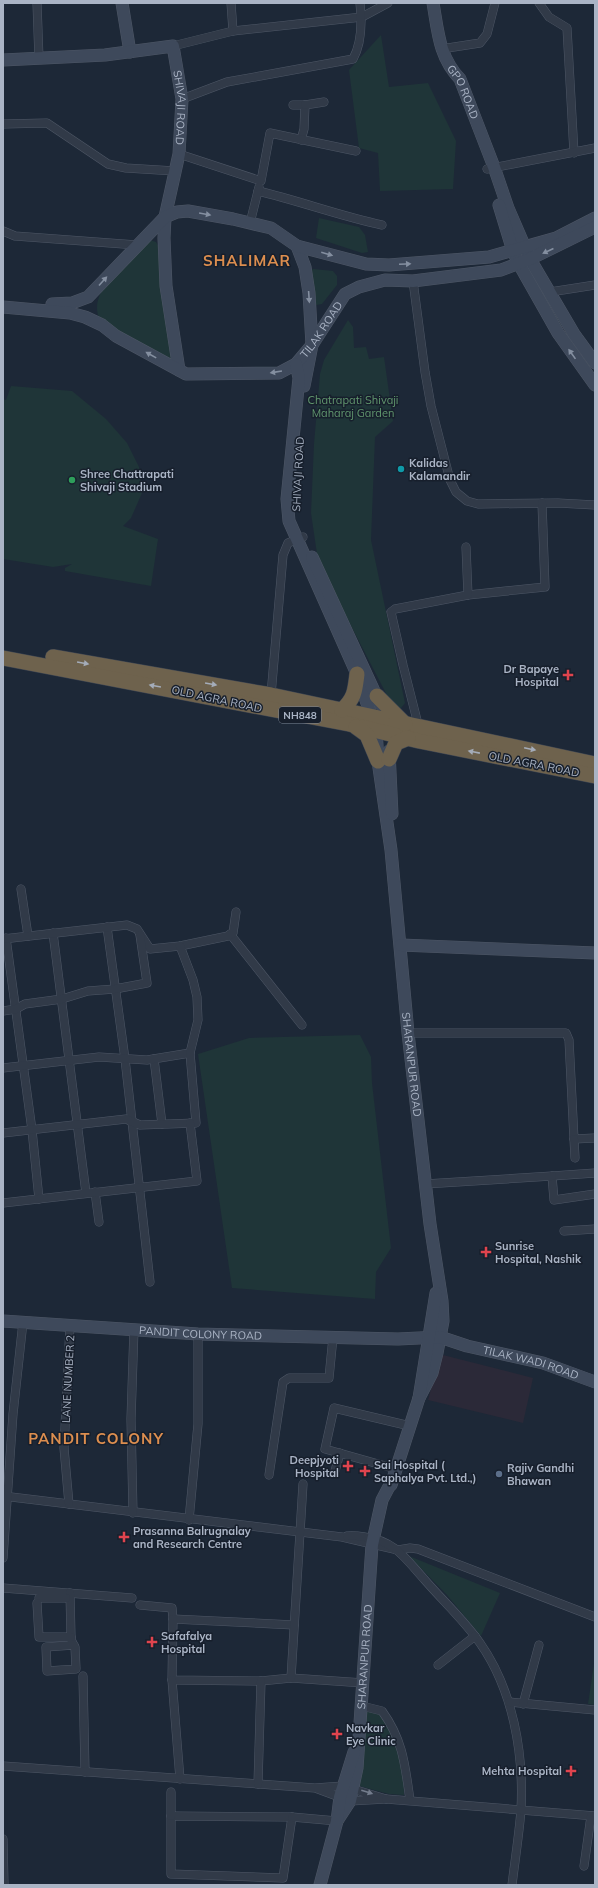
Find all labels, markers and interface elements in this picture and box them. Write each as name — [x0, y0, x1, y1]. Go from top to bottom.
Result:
street label: GPO ROAD — [444, 62, 482, 121]
street label: SHIVAJI ROAD — [170, 69, 189, 145]
one-way arrow — [199, 211, 211, 217]
one-way arrow — [542, 248, 553, 254]
district label: SHALIMAR — [203, 251, 291, 270]
one-way arrow — [321, 251, 333, 257]
one-way arrow — [399, 261, 411, 268]
one-way arrow — [98, 276, 107, 285]
one-way arrow — [305, 291, 312, 303]
street label: TILAK ROAD — [297, 299, 345, 361]
one-way arrow — [568, 348, 576, 359]
one-way arrow — [145, 351, 157, 358]
one-way arrow — [270, 369, 282, 375]
park label: Chatrapati Shivaji Maharaj Garden — [308, 393, 398, 420]
street label: SHIVAJI ROAD — [289, 436, 307, 512]
place label: Kalidas Kalamandir — [409, 456, 471, 483]
marker: Kalidas Kalamandir — [396, 464, 406, 474]
place label: Shree Chattrapati Shivaji Stadium — [80, 467, 174, 494]
marker: Shree Chattrapati Shivaji Stadium — [67, 475, 77, 485]
one-way arrow — [77, 660, 89, 666]
place label: Dr Bapaye Hospital — [503, 662, 559, 689]
marker: Dr Bapaye Hospital — [562, 669, 574, 681]
one-way arrow — [205, 681, 217, 687]
one-way arrow — [149, 683, 161, 689]
street label: OLD AGRA ROAD — [170, 683, 264, 715]
road number: NH848 — [279, 707, 321, 723]
one-way arrow — [524, 747, 537, 753]
one-way arrow — [468, 748, 481, 754]
street label: OLD AGRA ROAD — [487, 748, 581, 780]
street label: SHARANPUR ROAD — [399, 1012, 425, 1117]
place label: Sunrise Hospital, Nashik — [495, 1239, 582, 1266]
marker: Sunrise Hospital, Nashik — [480, 1246, 492, 1258]
street label: PANDIT COLONY ROAD — [139, 1323, 262, 1343]
street label: LANE NUMBER 2 — [59, 1334, 77, 1423]
street label: TILAK WADI ROAD — [481, 1343, 581, 1383]
district label: PANDIT COLONY — [28, 1429, 164, 1448]
place label: Deepjyoti Hospital — [290, 1453, 339, 1480]
place label: Sai Hospital ( Saphalya Pvt. Ltd.,) — [374, 1458, 477, 1485]
marker: Deepjyoti Hospital — [342, 1460, 354, 1472]
place label: Rajiv Gandhi Bhawan — [507, 1461, 574, 1488]
marker: Sai Hospital ( Saphalya Pvt. Ltd.,) — [359, 1465, 371, 1477]
marker: Rajiv Gandhi Bhawan — [494, 1469, 504, 1479]
place label: Prasanna Balrugnalay and Research Centre — [133, 1524, 251, 1551]
marker: Prasanna Balrugnalay and Research Centre — [118, 1531, 130, 1543]
street label: SHARANPUR ROAD — [354, 1604, 375, 1710]
place label: Safafalya Hospital — [161, 1629, 212, 1656]
marker: Safafalya Hospital — [146, 1636, 158, 1648]
place label: Navkar Eye Clinic — [346, 1721, 396, 1748]
marker: Navkar Eye Clinic — [331, 1728, 343, 1740]
place label: Mehta Hospital — [482, 1764, 562, 1778]
marker: Mehta Hospital — [565, 1765, 577, 1777]
one-way arrow — [361, 1790, 373, 1796]

